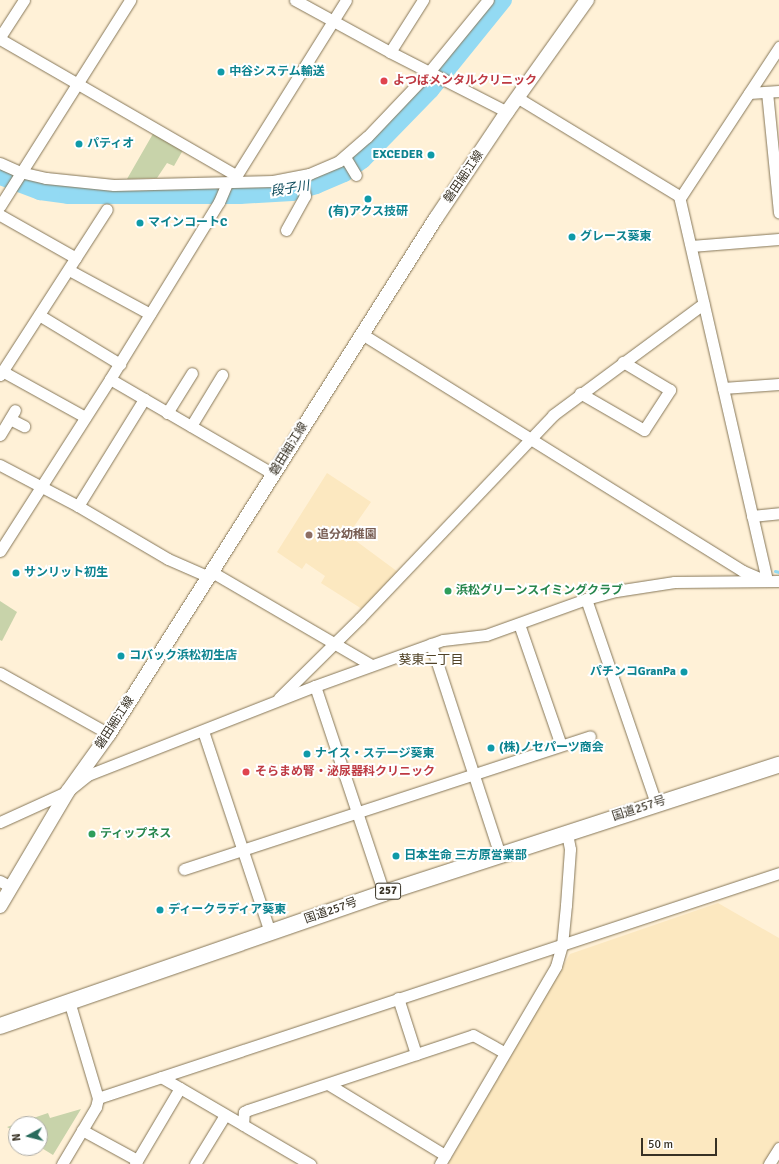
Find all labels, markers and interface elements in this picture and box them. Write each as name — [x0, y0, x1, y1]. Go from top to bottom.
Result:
place label: 中谷システム輸送 — [229, 65, 325, 79]
marker: 中谷システム輸送 — [216, 67, 226, 77]
place label: よつばメンタルクリニック — [393, 74, 537, 88]
marker: よつばメンタルクリニック — [378, 75, 390, 87]
place label: パティオ — [87, 137, 135, 151]
marker: パティオ — [74, 139, 84, 149]
place label: EXCEDER — [372, 148, 423, 162]
street label: 磐田細江線 — [441, 148, 487, 206]
marker: EXCEDER — [426, 150, 436, 160]
water label: 段子川 — [270, 178, 310, 200]
marker: (有)アクス技研 — [363, 194, 373, 204]
place label: (有)アクス技研 — [328, 205, 408, 219]
place label: マインコートC — [148, 216, 227, 230]
marker: マインコートC — [135, 218, 145, 228]
place label: グレース葵東 — [580, 230, 652, 244]
marker: グレース葵東 — [567, 232, 577, 242]
street label: 磐田細江線 — [267, 420, 311, 478]
place label: 追分幼稚園 — [317, 528, 377, 542]
marker: 追分幼稚園 — [304, 530, 314, 540]
place label: サンリット初生 — [24, 566, 108, 580]
marker: サンリット初生 — [11, 568, 21, 578]
place label: 浜松グリーンスイミングクラブ — [456, 584, 624, 598]
marker: 浜松グリーンスイミングクラブ — [443, 586, 453, 596]
place label: コバック浜松初生店 — [129, 649, 237, 663]
marker: コバック浜松初生店 — [116, 651, 126, 661]
district label: 葵東二丁目 — [399, 652, 463, 668]
place label: パチンコGranPa — [590, 665, 676, 679]
marker: パチンコGranPa — [679, 667, 689, 677]
street label: 磐田細江線 — [93, 694, 137, 752]
place label: (株)ノセパーツ商会 — [499, 741, 604, 755]
marker: (株)ノセパーツ商会 — [486, 743, 496, 753]
place label: ナイス・ステージ葵東 — [315, 747, 435, 761]
marker: ナイス・ステージ葵東 — [302, 749, 312, 759]
place label: そらまめ腎・泌尿器科クリニック — [255, 765, 435, 779]
marker: そらまめ腎・泌尿器科クリニック — [240, 766, 252, 778]
street label: 国道257号 — [610, 794, 668, 824]
place label: ティップネス — [100, 827, 172, 841]
marker: ティップネス — [87, 829, 97, 839]
place label: 日本生命 三方原営業部 — [404, 849, 527, 863]
marker: 日本生命 三方原営業部 — [391, 851, 401, 861]
road number: 257 — [375, 882, 401, 900]
street label: 国道257号 — [302, 895, 360, 927]
place label: ディークラディア葵東 — [168, 903, 288, 917]
marker: ディークラディア葵東 — [155, 905, 165, 915]
north arrow — [8, 1116, 48, 1156]
scale bar — [643, 1130, 719, 1156]
text: N — [10, 1133, 24, 1142]
text: 50 m — [648, 1137, 673, 1152]

